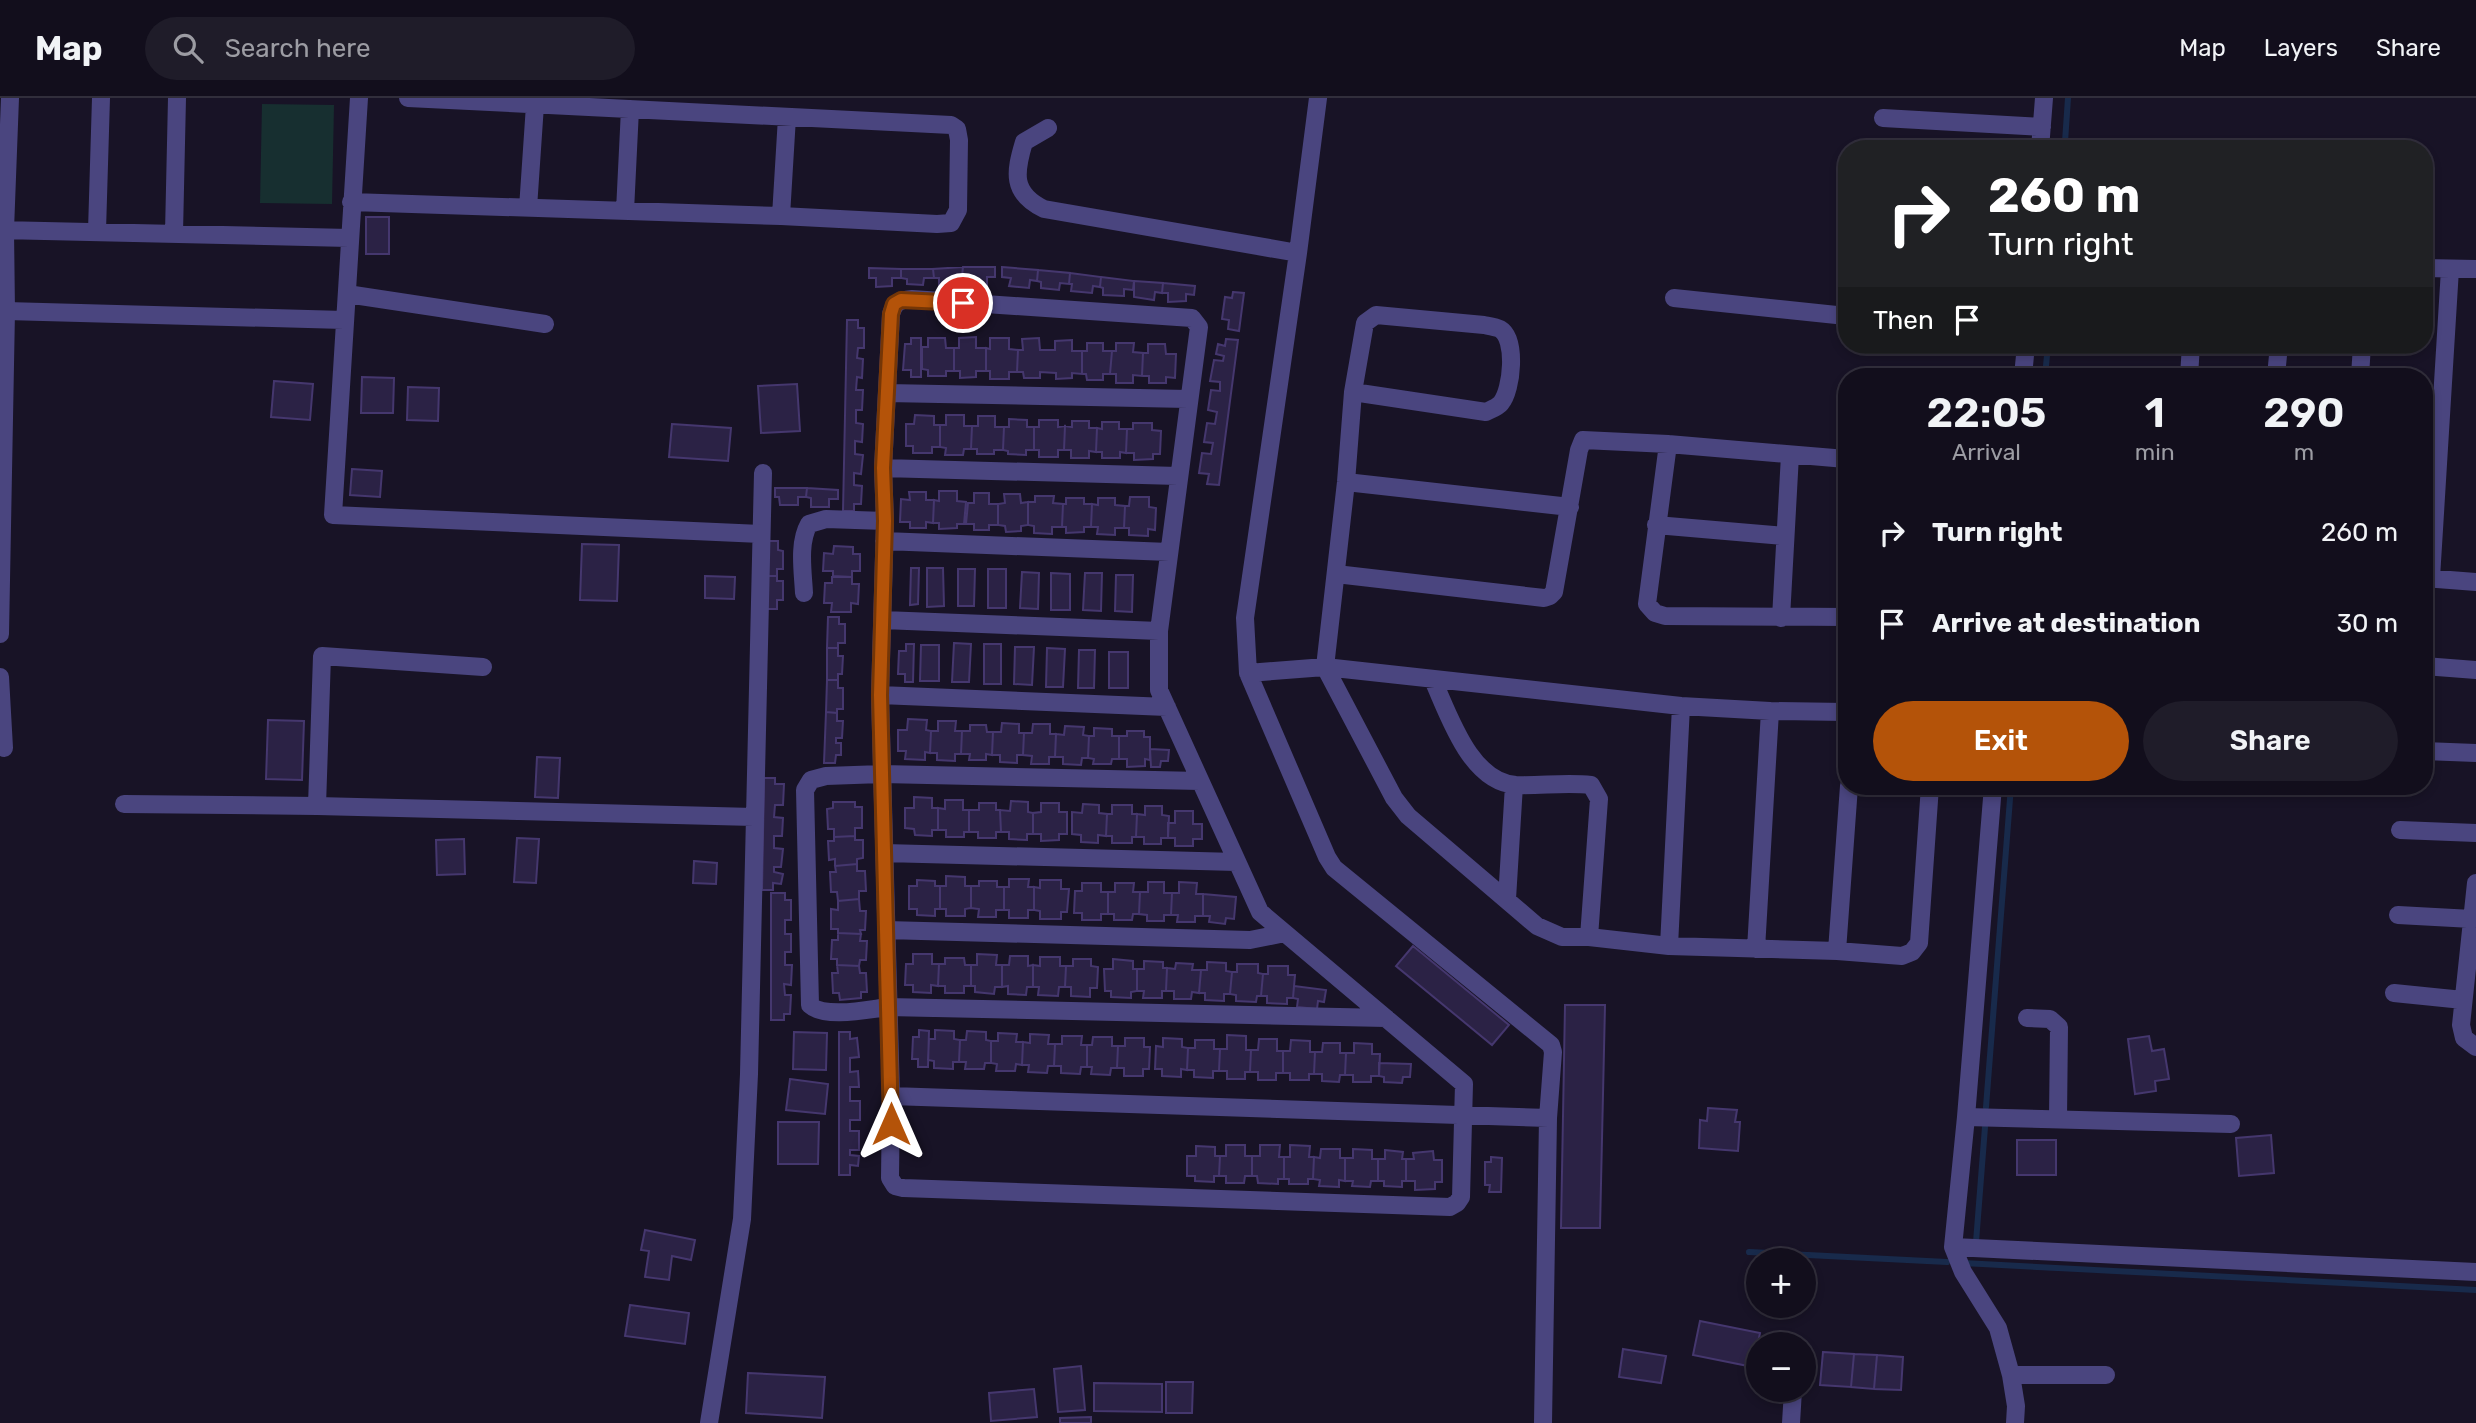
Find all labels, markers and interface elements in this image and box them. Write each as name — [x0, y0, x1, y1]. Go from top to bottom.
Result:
search box — [145, 17, 635, 80]
text: Map — [35, 29, 103, 68]
icon: search — [169, 29, 207, 67]
text: Search here — [225, 33, 370, 64]
text: Map — [2179, 34, 2226, 62]
text: Layers — [2264, 34, 2338, 62]
text: Share — [2376, 34, 2441, 62]
text: 260 m — [1988, 166, 2140, 224]
icon: right — [1873, 168, 1964, 259]
text: Turn right — [1988, 225, 2133, 263]
pin — [933, 273, 993, 333]
icon: arrive — [944, 284, 982, 322]
icon: arrive — [1948, 301, 1986, 339]
text: Then — [1873, 305, 1934, 336]
text: 22:05 — [1927, 388, 2046, 438]
text: 1 — [2145, 388, 2165, 438]
text: 290 — [2263, 388, 2344, 438]
text: Arrival — [1952, 438, 2021, 466]
text: min — [2135, 438, 2175, 466]
text: m — [2294, 438, 2314, 466]
icon: right — [1873, 514, 1911, 552]
text: Turn right — [1932, 517, 2062, 548]
text: 260 m — [2321, 517, 2398, 548]
icon: arrive — [1873, 605, 1911, 643]
text: Arrive at destination — [1932, 608, 2200, 639]
text: 30 m — [2336, 608, 2398, 639]
button: Exit — [1873, 701, 2129, 781]
button: Share — [2143, 701, 2398, 781]
position arrow — [854, 1087, 928, 1161]
map controls — [1746, 1248, 1816, 1402]
button: + — [1746, 1248, 1816, 1318]
button: − — [1746, 1332, 1816, 1402]

